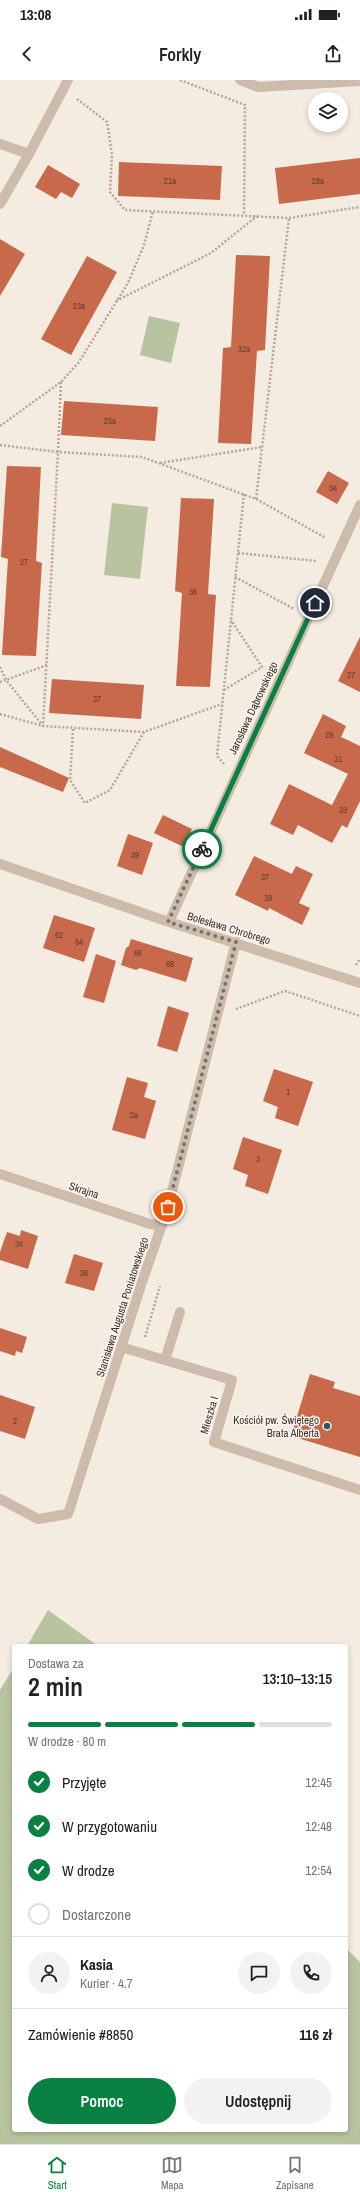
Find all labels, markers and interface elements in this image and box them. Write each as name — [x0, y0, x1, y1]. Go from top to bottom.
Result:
text: 13:08 — [20, 4, 51, 25]
text: Forkly — [159, 42, 201, 67]
icon: back — [16, 43, 38, 65]
icon: share — [322, 43, 344, 65]
map controls — [308, 92, 348, 132]
button: layers — [308, 92, 348, 132]
house number: 21a — [164, 175, 176, 187]
house number: 28a — [312, 175, 324, 187]
house number: 23a — [73, 300, 85, 312]
house number: 32a — [238, 343, 250, 355]
house number: 25a — [104, 415, 116, 427]
house number: 34 — [329, 482, 337, 494]
house number: 27 — [20, 556, 28, 568]
house number: 36 — [189, 586, 197, 598]
pin — [298, 586, 332, 620]
icon: home — [304, 592, 326, 614]
street label: Jarosława Dąbrowskiego — [225, 659, 281, 757]
house number: 27 — [347, 669, 355, 681]
house number: 37 — [93, 693, 101, 705]
house number: 29 — [325, 729, 333, 741]
house number: 31 — [334, 753, 342, 765]
house number: 33 — [339, 804, 347, 816]
courier — [182, 829, 222, 869]
icon: bike — [191, 838, 213, 860]
house number: 39 — [131, 849, 139, 861]
house number: 37 — [261, 871, 269, 883]
house number: 39 — [264, 892, 272, 904]
street label: Bolesława Chrobrego — [186, 909, 272, 947]
house number: 62 — [55, 929, 63, 941]
house number: 64 — [75, 936, 83, 948]
house number: 66 — [134, 947, 142, 959]
house number: 68 — [166, 958, 174, 970]
house number: 1 — [286, 1086, 290, 1098]
house number: 2a — [130, 1109, 138, 1121]
house number: 3 — [256, 1153, 260, 1165]
street label: Skrajna — [67, 1179, 101, 1201]
pin — [151, 1190, 185, 1224]
icon: bag — [157, 1196, 179, 1218]
street label: Stanisława Augusta Poniatowskiego — [93, 1235, 151, 1379]
house number: 34 — [15, 1238, 23, 1250]
house number: 36 — [80, 1267, 88, 1279]
street label: Mieszka I — [197, 1395, 221, 1435]
place label: Kościół pw. Świętego Brata Alberta — [233, 1413, 319, 1440]
house number: 2 — [13, 1415, 17, 1427]
marker: Kościół pw. Świętego Brata Alberta — [322, 1421, 332, 1431]
text: Dostawa za — [28, 1655, 84, 1672]
text: 13:10–13:15 — [263, 1668, 332, 1689]
text: 2 min — [28, 1669, 83, 1704]
text: W drodze · 80 m — [28, 1733, 106, 1750]
icon: check — [28, 1771, 50, 1793]
text: Przyjęte — [62, 1772, 106, 1793]
text: 12:45 — [305, 1774, 332, 1791]
icon: check — [28, 1815, 50, 1837]
text: W przygotowaniu — [62, 1816, 157, 1837]
text: 12:48 — [305, 1818, 332, 1835]
icon: check — [28, 1859, 50, 1881]
text: W drodze — [62, 1860, 115, 1881]
text: 12:54 — [305, 1862, 332, 1879]
text: Dostarczone — [62, 1904, 131, 1925]
button: person — [28, 1952, 70, 1994]
button: chat — [238, 1952, 280, 1994]
button: phone — [290, 1952, 332, 1994]
text: Kasia — [80, 1954, 113, 1975]
text: Kurier · 4.7 — [80, 1975, 133, 1992]
text: Zamówienie #8850 — [28, 2024, 133, 2045]
text: 116 zł — [299, 2024, 332, 2045]
button: Pomoc — [28, 2078, 176, 2124]
button: Udostępnij — [184, 2078, 332, 2124]
tab: Start — [46, 2154, 68, 2192]
tab: Mapa — [161, 2154, 183, 2192]
tab: Zapisane — [276, 2154, 314, 2192]

